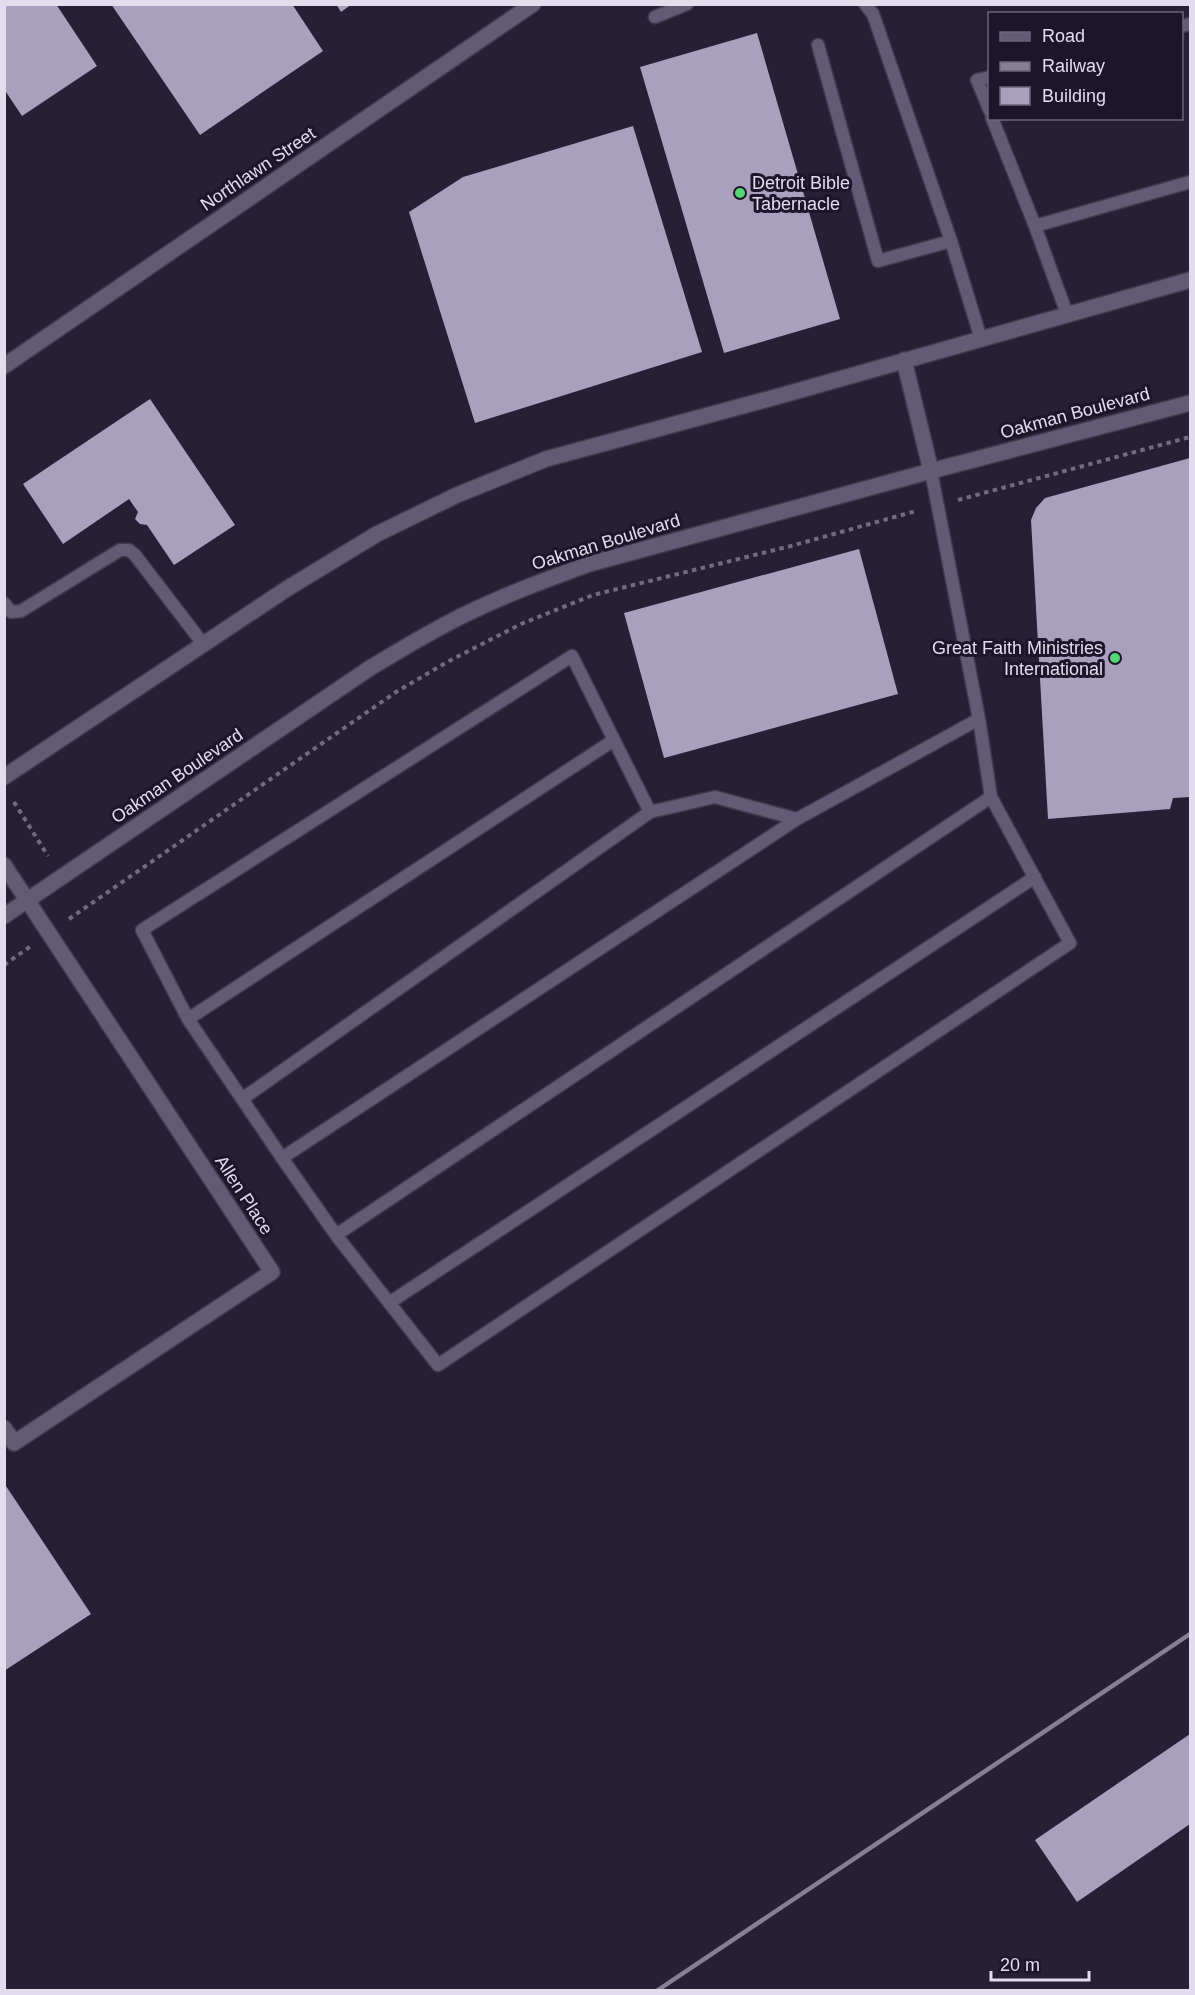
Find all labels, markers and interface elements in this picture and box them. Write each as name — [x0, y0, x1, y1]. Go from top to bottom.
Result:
legend — [988, 12, 1183, 120]
text: Road — [1042, 26, 1085, 46]
text: Railway — [1042, 56, 1105, 76]
text: Building — [1042, 86, 1106, 106]
street label: Northlawn Street — [197, 123, 319, 215]
place label: Detroit Bible Tabernacle — [752, 173, 850, 214]
marker: Detroit Bible Tabernacle — [733, 186, 747, 200]
street label: Oakman Boulevard — [998, 383, 1152, 443]
street label: Oakman Boulevard — [529, 510, 683, 574]
place label: Great Faith Ministries International — [932, 638, 1103, 679]
marker: Great Faith Ministries International — [1108, 651, 1122, 665]
street label: Oakman Boulevard — [108, 725, 246, 827]
street label: Allen Place — [211, 1152, 277, 1238]
scale bar — [991, 1944, 1088, 1982]
text: 20 m — [1000, 1955, 1040, 1975]

